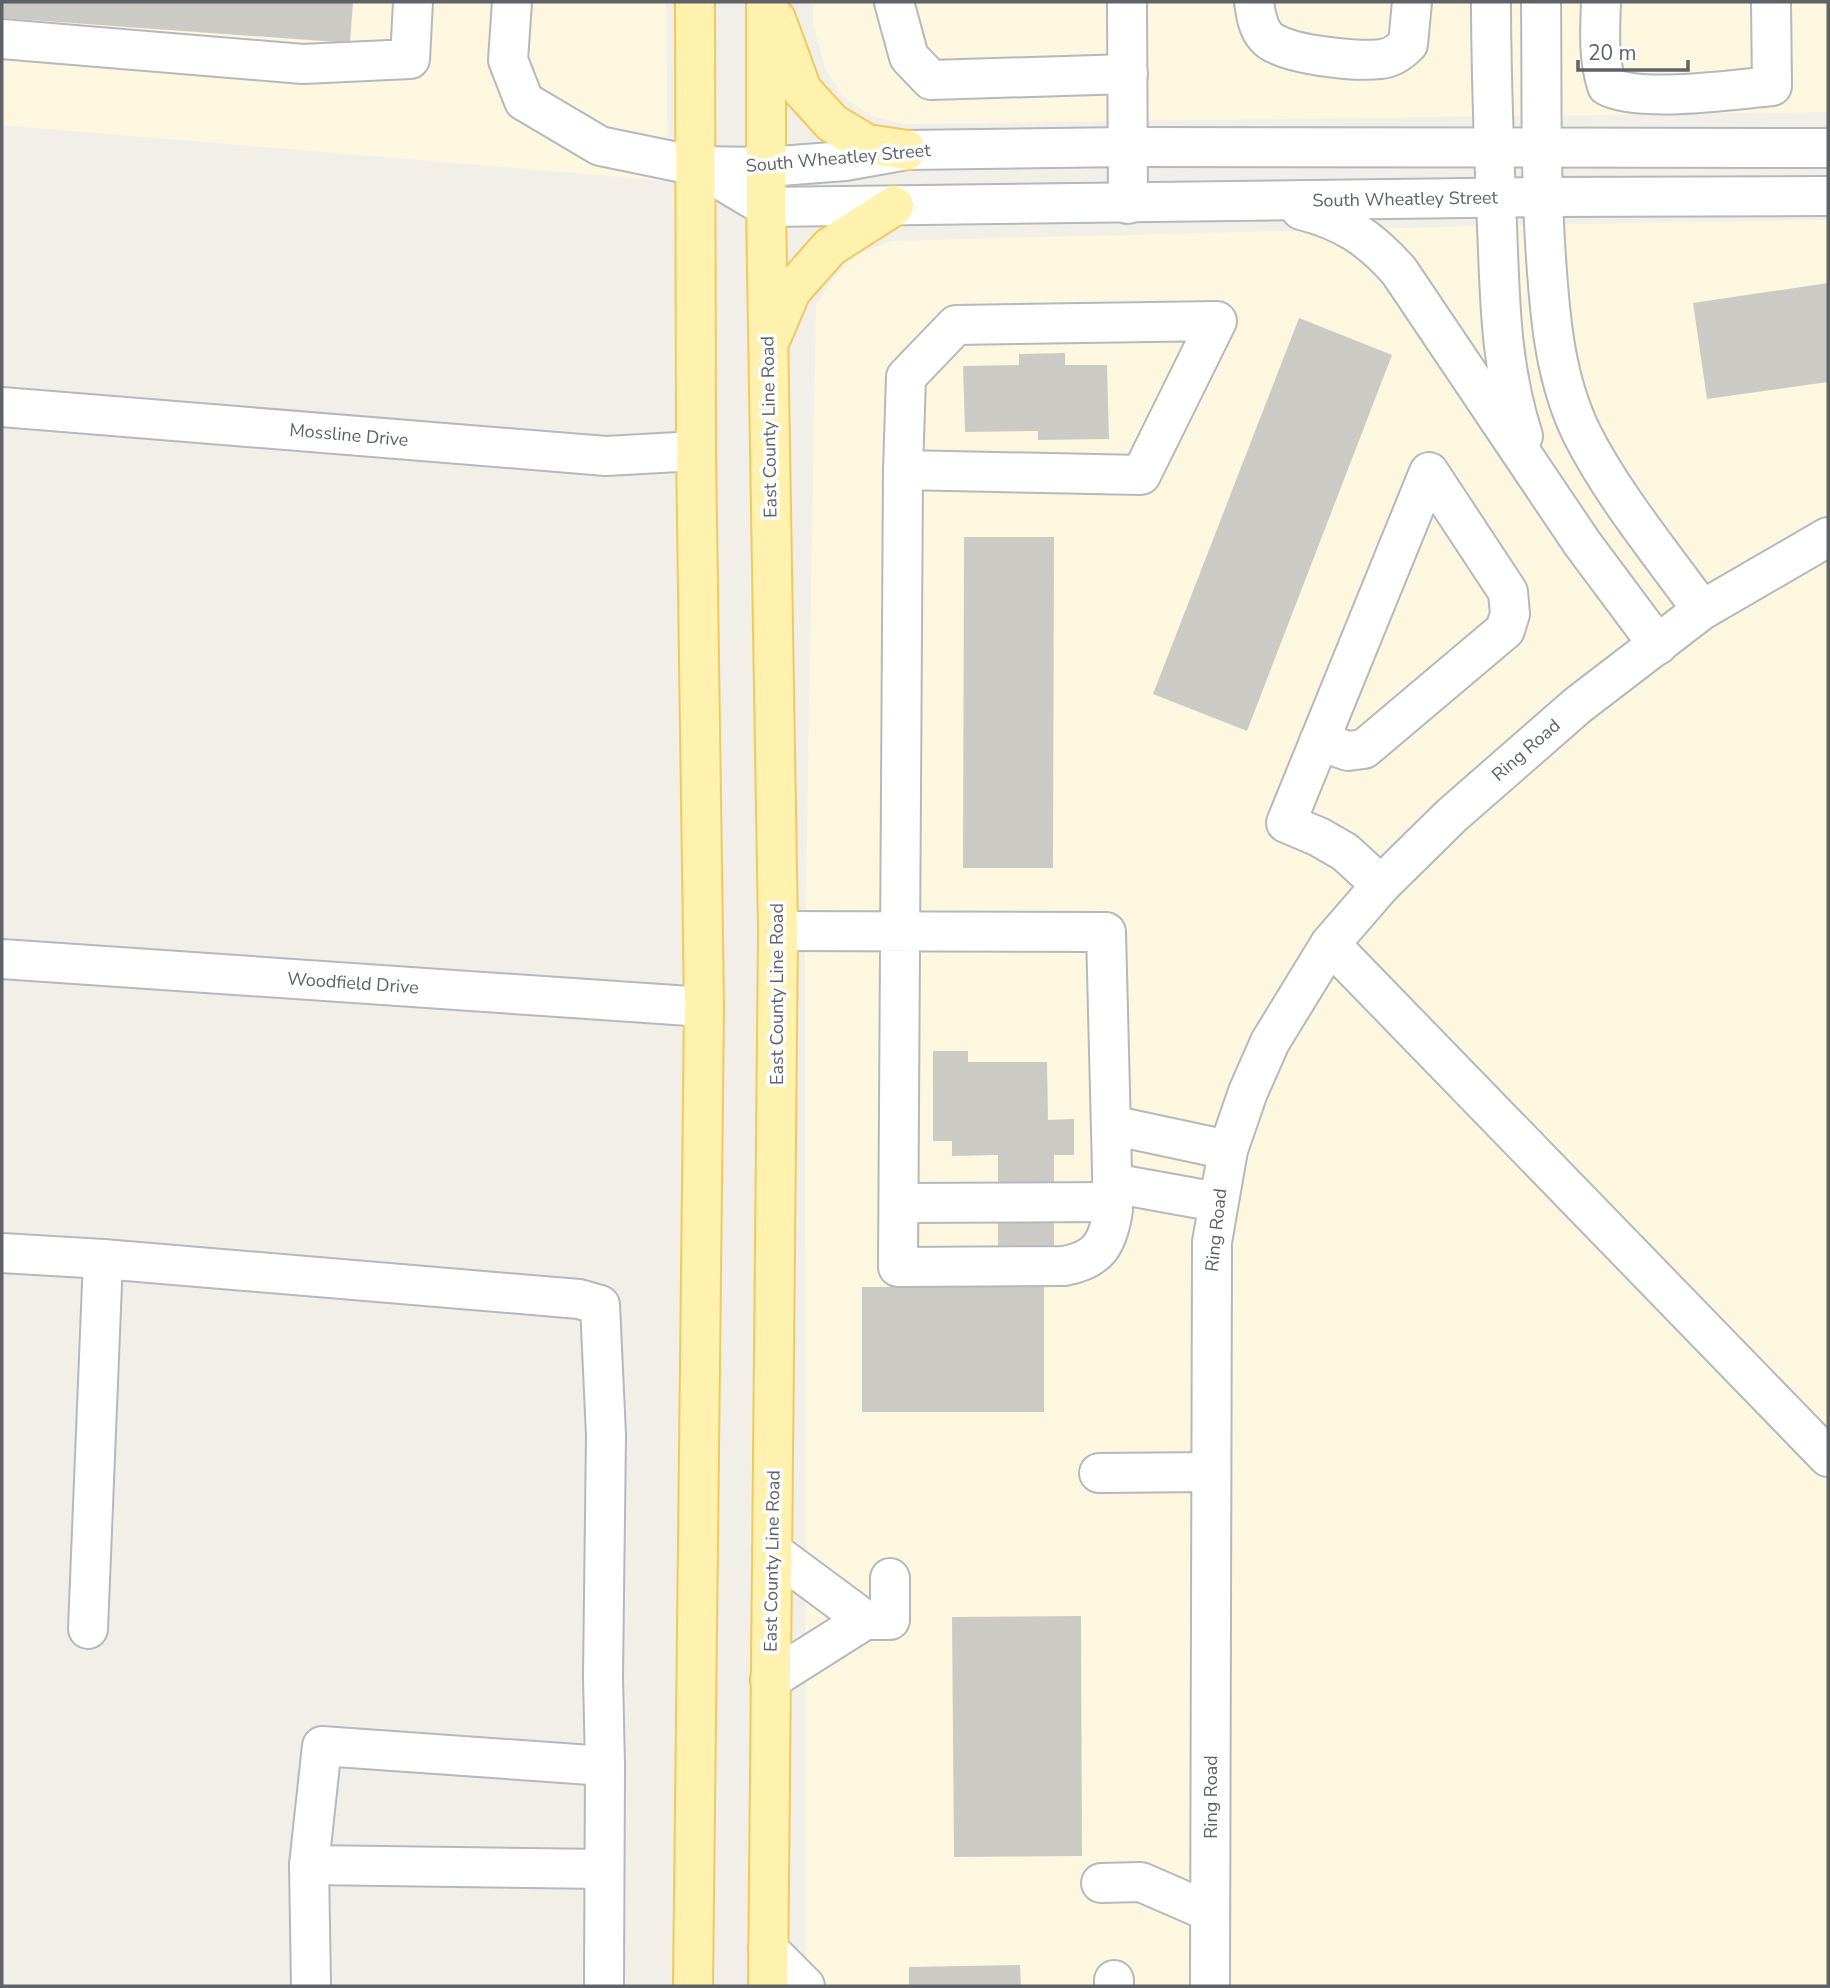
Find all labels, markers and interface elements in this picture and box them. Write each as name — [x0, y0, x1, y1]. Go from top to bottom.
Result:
scale bar — [1578, 28, 1688, 72]
text: 20 m — [1588, 39, 1637, 67]
street label: South Wheatley Street — [745, 138, 932, 178]
street label: South Wheatley Street — [1312, 185, 1499, 213]
street label: East County Line Road — [755, 336, 783, 518]
street label: Mossline Drive — [289, 418, 409, 452]
street label: Ring Road — [1487, 714, 1565, 786]
street label: East County Line Road — [765, 903, 789, 1085]
street label: Woodfield Drive — [286, 966, 420, 1000]
street label: Ring Road — [1200, 1187, 1232, 1273]
street label: East County Line Road — [758, 1470, 786, 1652]
street label: Ring Road — [1199, 1755, 1223, 1839]

